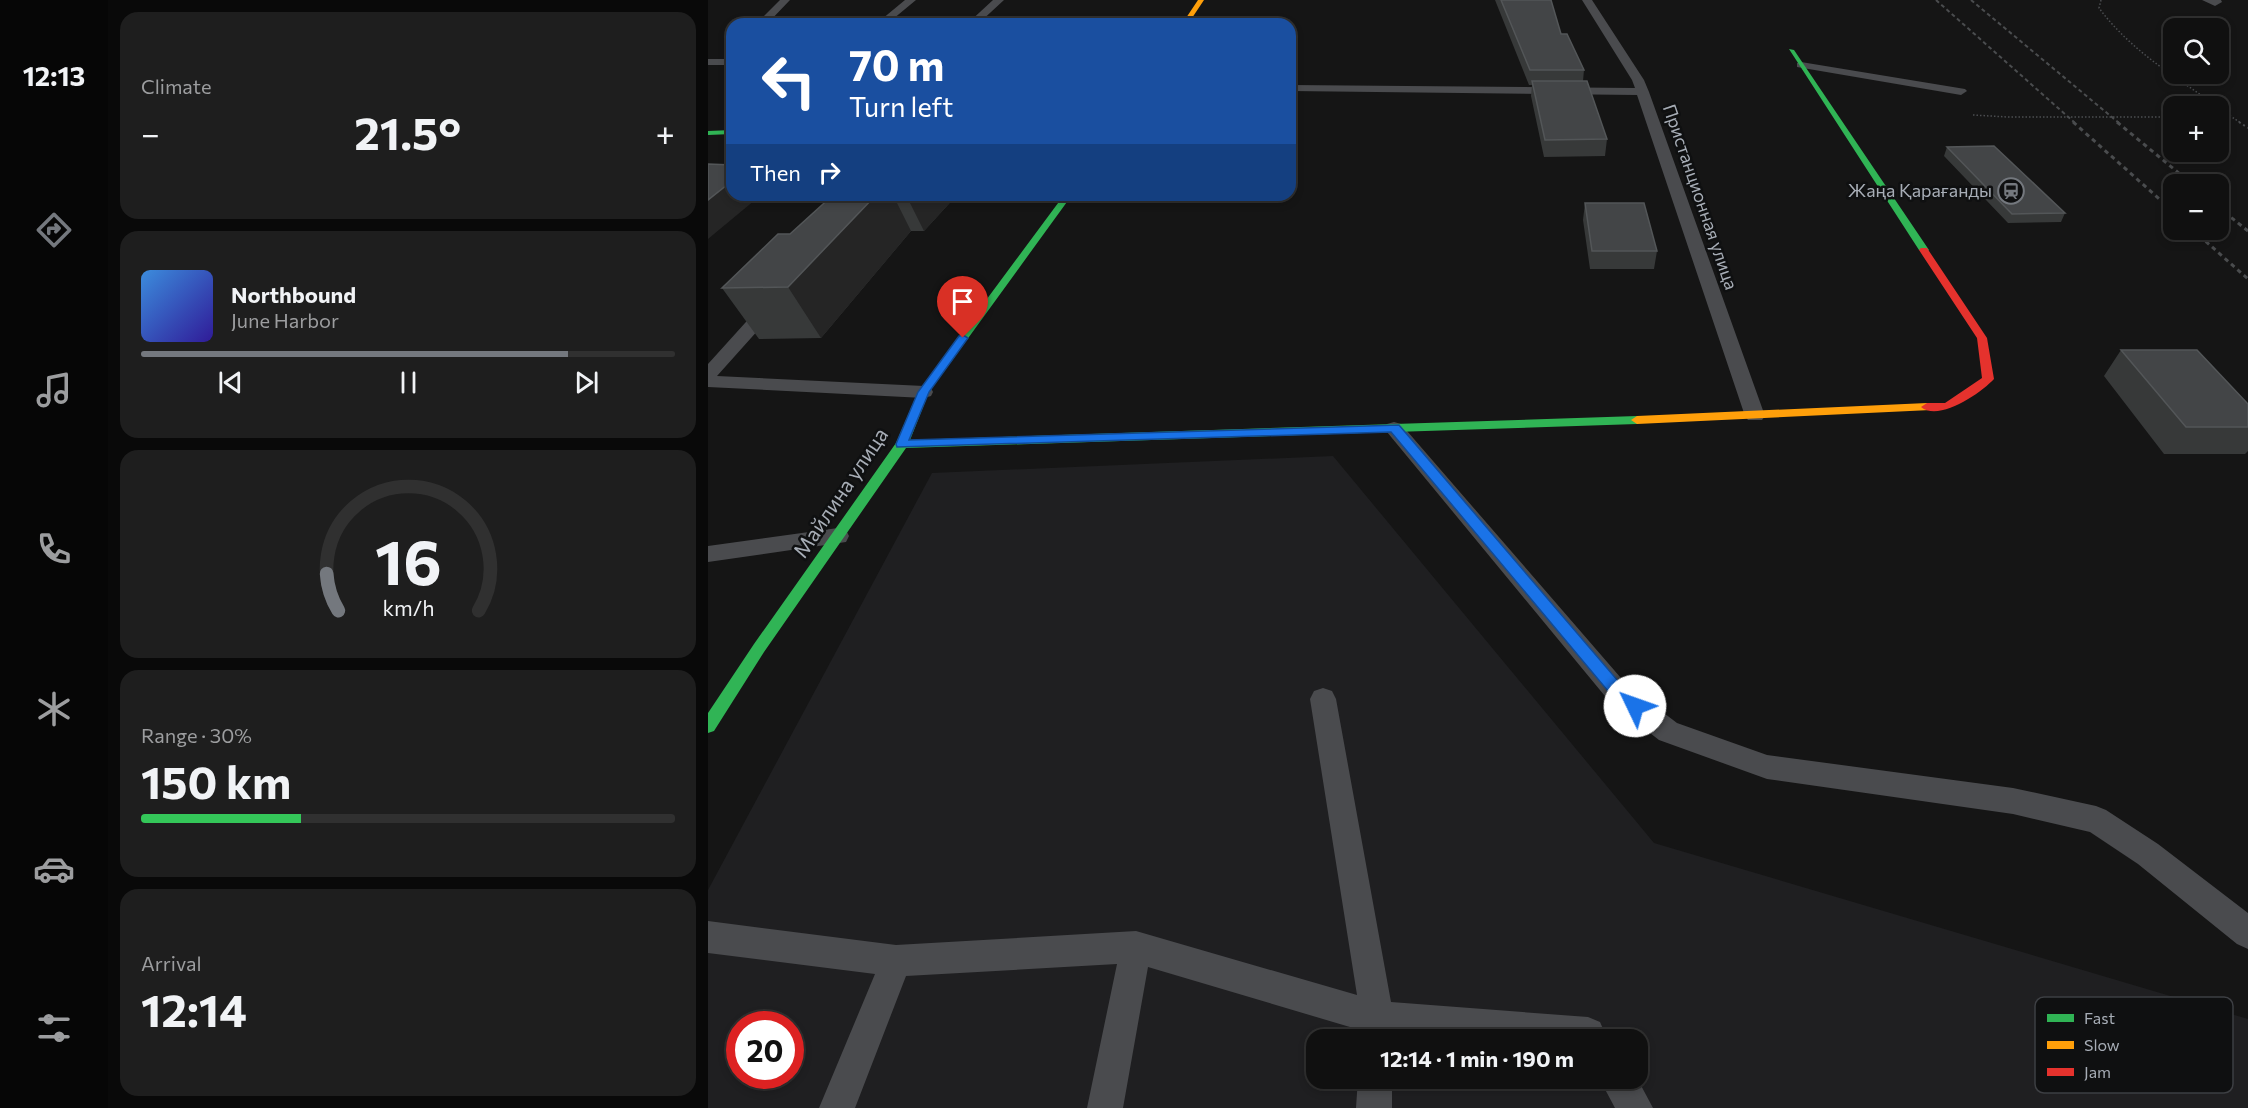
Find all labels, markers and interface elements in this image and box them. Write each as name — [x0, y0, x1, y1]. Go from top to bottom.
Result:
map controls — [2163, 18, 2229, 240]
button: search — [2163, 18, 2229, 84]
text: 70 m — [849, 38, 944, 90]
icon: left — [750, 42, 828, 120]
text: 12:13 — [23, 59, 85, 92]
text: Climate — [141, 74, 211, 98]
text: Turn left — [849, 90, 953, 123]
button: + — [2163, 96, 2229, 162]
street label: Пристанционная улица — [1659, 101, 1743, 292]
text: 21.5° — [354, 104, 461, 159]
text: − — [141, 112, 160, 153]
text: + — [656, 112, 675, 153]
icon: right — [813, 156, 846, 189]
text: Then — [750, 159, 801, 186]
button: − — [2163, 174, 2229, 240]
station icon: Жаңа Қарағанды — [1996, 176, 2026, 206]
place label: Жаңа Қарағанды — [1848, 179, 1992, 201]
icon: directions — [33, 209, 75, 251]
pin — [937, 276, 988, 338]
text: Northbound — [231, 281, 356, 308]
icon: arrive — [946, 285, 979, 318]
text: June Harbor — [231, 308, 339, 332]
icon: previous — [214, 366, 247, 399]
icon: pause — [392, 366, 425, 399]
icon: next — [570, 366, 603, 399]
icon: music — [33, 369, 75, 411]
street label: Майлина улица — [787, 422, 892, 562]
text: 16 — [375, 522, 441, 598]
icon: phone — [33, 528, 75, 570]
text: km/h — [382, 594, 434, 620]
position arrow — [1603, 674, 1667, 738]
icon: climate — [33, 688, 75, 730]
text: Range · 30% — [141, 723, 252, 747]
text: 150 km — [141, 753, 291, 808]
icon: car — [33, 848, 75, 890]
text: Arrival — [141, 951, 202, 975]
text: 12:14 — [141, 981, 247, 1036]
legend — [2035, 997, 2233, 1093]
icon: filters — [33, 1007, 75, 1049]
text: Fast — [2084, 1008, 2115, 1027]
speed limit sign: 20 — [726, 1011, 804, 1089]
text: Slow — [2084, 1035, 2120, 1054]
text: 12:14 · 1 min · 190 m — [1380, 1045, 1574, 1072]
text: Jam — [2084, 1062, 2111, 1081]

